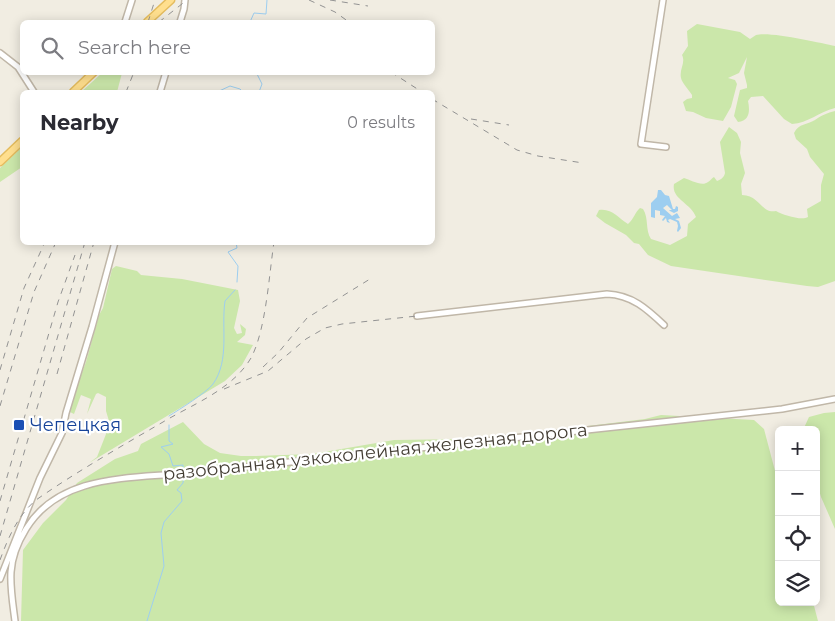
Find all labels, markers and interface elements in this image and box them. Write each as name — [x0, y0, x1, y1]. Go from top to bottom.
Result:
search box — [20, 20, 435, 75]
icon: search — [38, 34, 66, 62]
text: Search here — [78, 36, 191, 59]
text: Nearby — [40, 110, 119, 135]
text: 0 results — [347, 113, 415, 132]
place label: Чепецкая — [30, 414, 121, 436]
marker: Чепецкая — [12, 418, 26, 432]
street label: разобранная узкоколейная железная дорога — [162, 419, 588, 485]
map controls — [775, 426, 820, 606]
button: + — [775, 426, 820, 471]
button: − — [775, 471, 820, 516]
button: locate — [775, 516, 820, 561]
button: layers — [775, 561, 820, 606]

